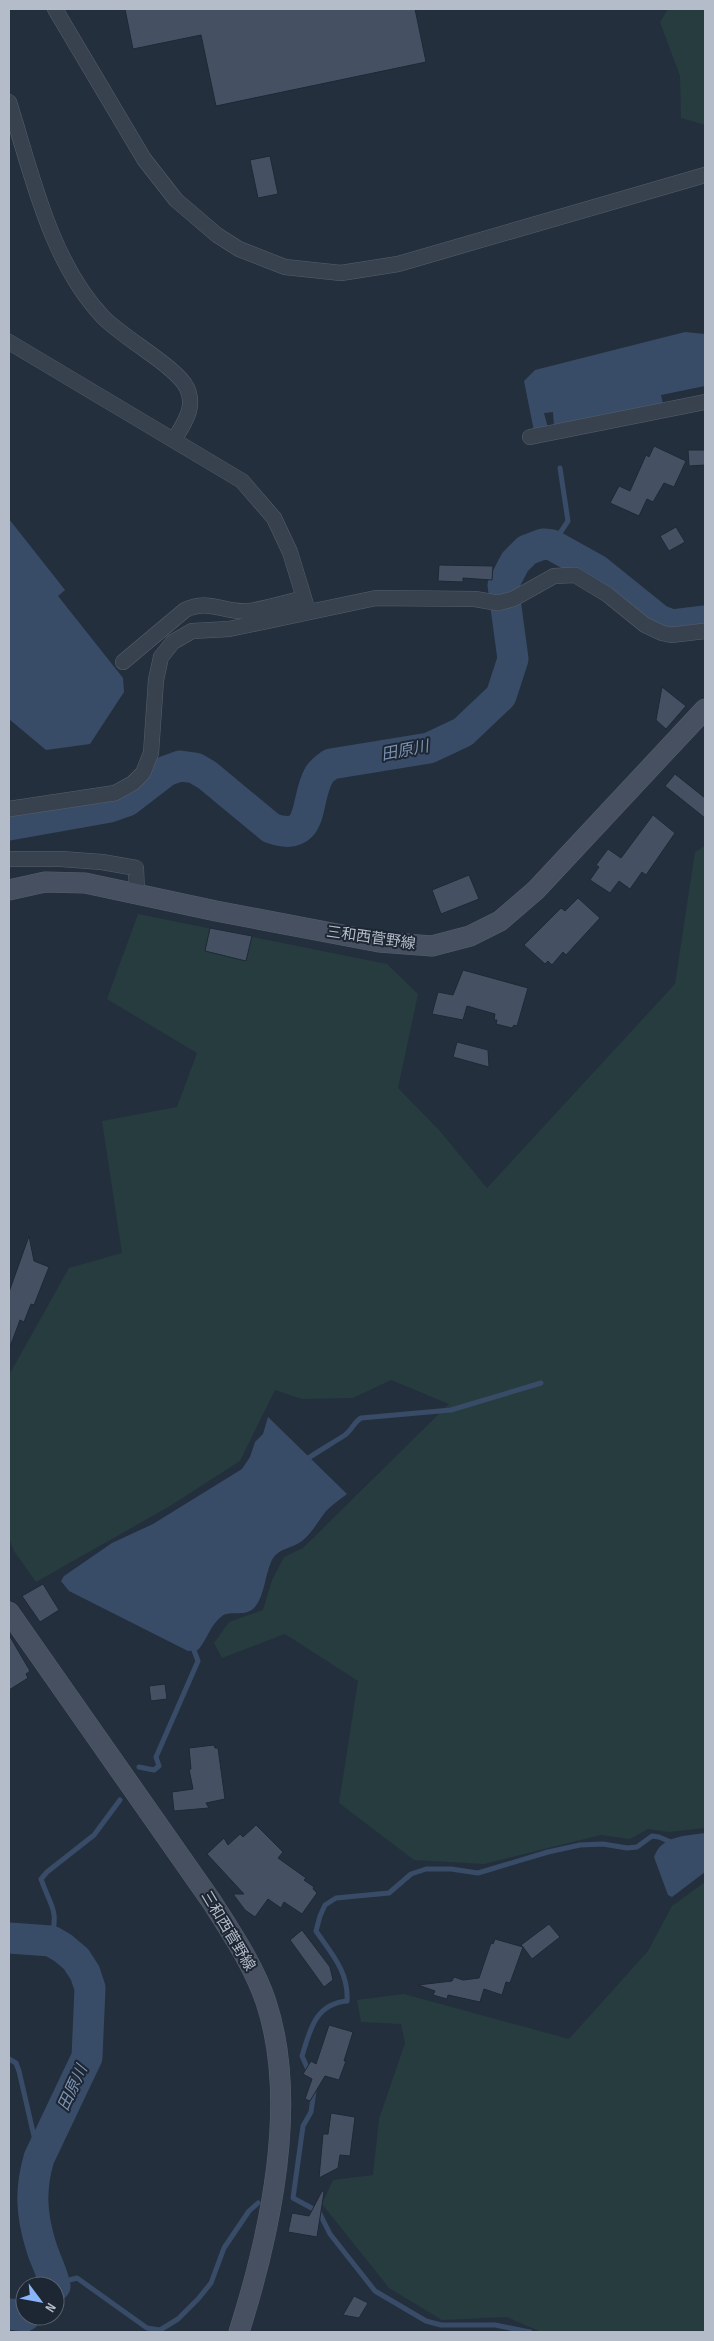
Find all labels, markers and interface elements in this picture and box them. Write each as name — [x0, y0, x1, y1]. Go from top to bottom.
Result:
water label: 田原川 — [380, 737, 432, 765]
street label: 三和西菅野線 — [325, 922, 417, 954]
street label: 三和西菅野線 — [197, 1888, 259, 1974]
water label: 田原川 — [54, 2060, 93, 2114]
north arrow — [15, 2276, 65, 2326]
text: N — [41, 2300, 60, 2315]

